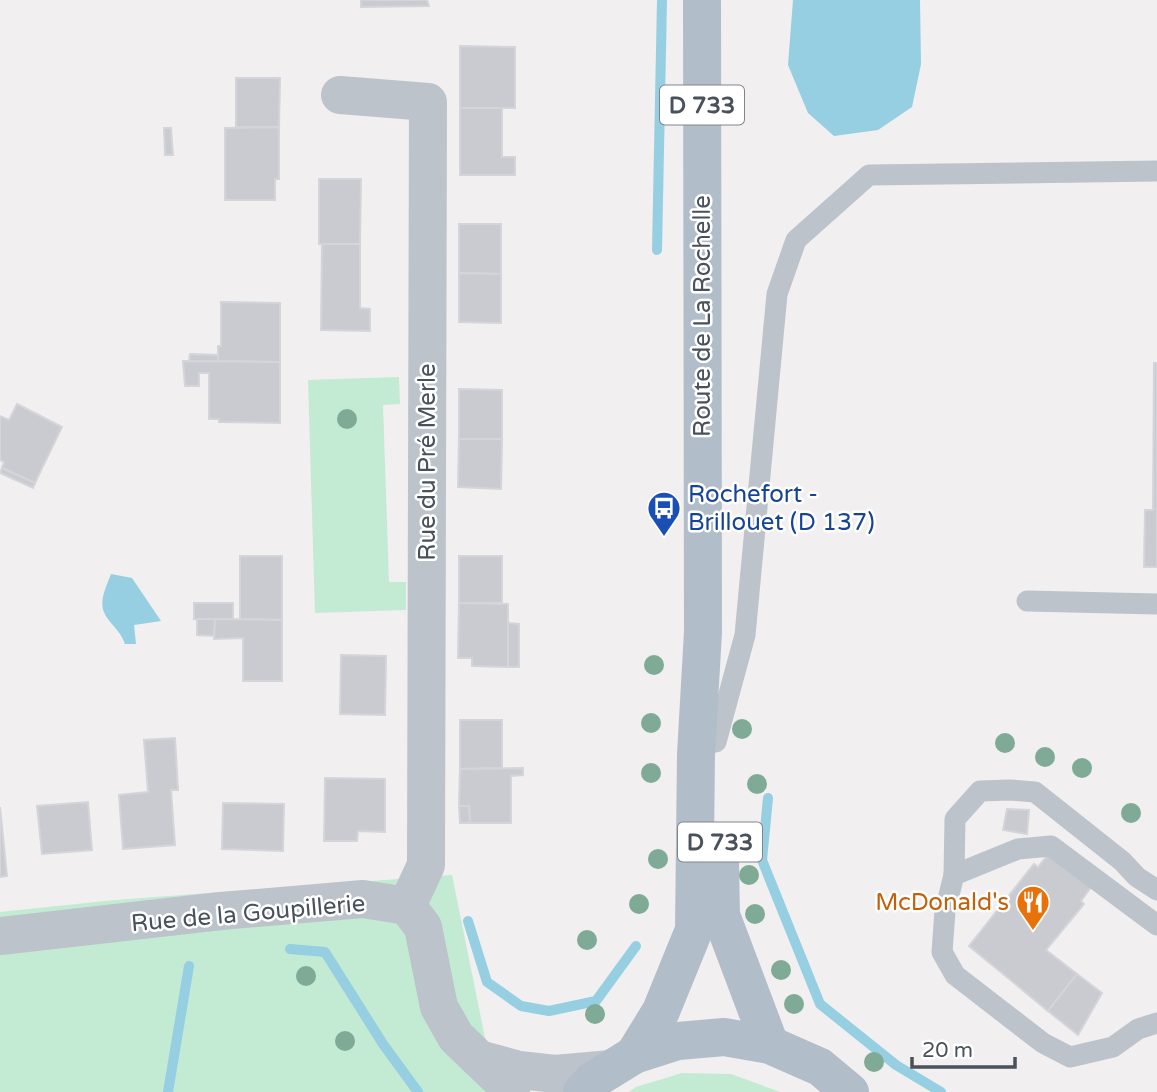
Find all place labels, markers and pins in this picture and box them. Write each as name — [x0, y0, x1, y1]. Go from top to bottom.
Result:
place label: Rochefort - Brillouet (D 137) — [688, 480, 875, 537]
bus stop icon: Rochefort - Brillouet (D 137) — [645, 489, 683, 538]
restaurant icon: McDonald's — [1014, 883, 1052, 932]
place label: McDonald's — [875, 888, 1009, 917]

